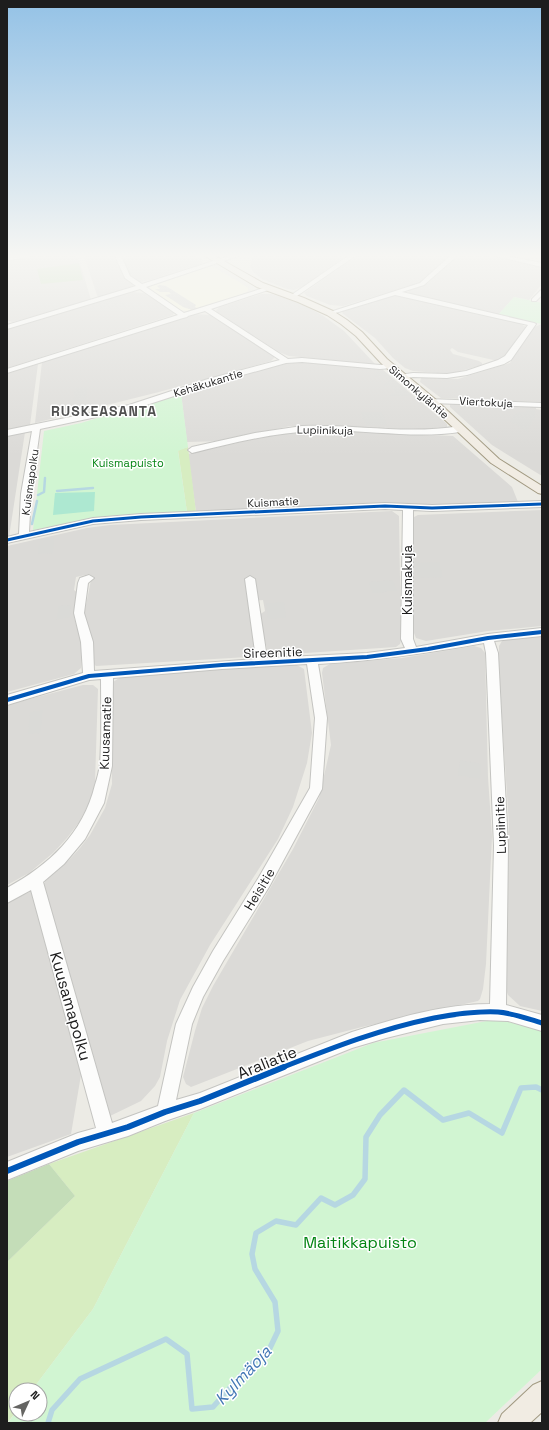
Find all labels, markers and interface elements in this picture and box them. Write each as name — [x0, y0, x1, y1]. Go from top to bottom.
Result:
street label: Simonkyläntie — [386, 362, 452, 422]
street label: Kehäkukantie — [172, 366, 244, 400]
street label: Viertokuja — [459, 394, 514, 410]
district label: RUSKEASANTA — [51, 402, 157, 420]
street label: Lupiinikuja — [297, 423, 354, 438]
street label: Kuismapolku — [18, 448, 42, 516]
park label: Kuismapuisto — [92, 456, 164, 470]
street label: Kuismatie — [247, 494, 299, 510]
street label: Kuismakuja — [399, 544, 416, 615]
street label: Sireenitie — [243, 643, 303, 662]
street label: Kuusamatie — [96, 696, 115, 770]
street label: Lupiinitie — [491, 796, 510, 854]
street label: Heisitie — [240, 865, 279, 913]
street label: Kuusamapolku — [45, 949, 96, 1063]
street label: Araliatie — [234, 1041, 300, 1084]
park label: Maitikkapuisto — [303, 1232, 417, 1253]
water label: Kylmäoja — [210, 1340, 276, 1409]
north arrow — [8, 1382, 48, 1422]
text: N — [28, 1388, 43, 1403]

